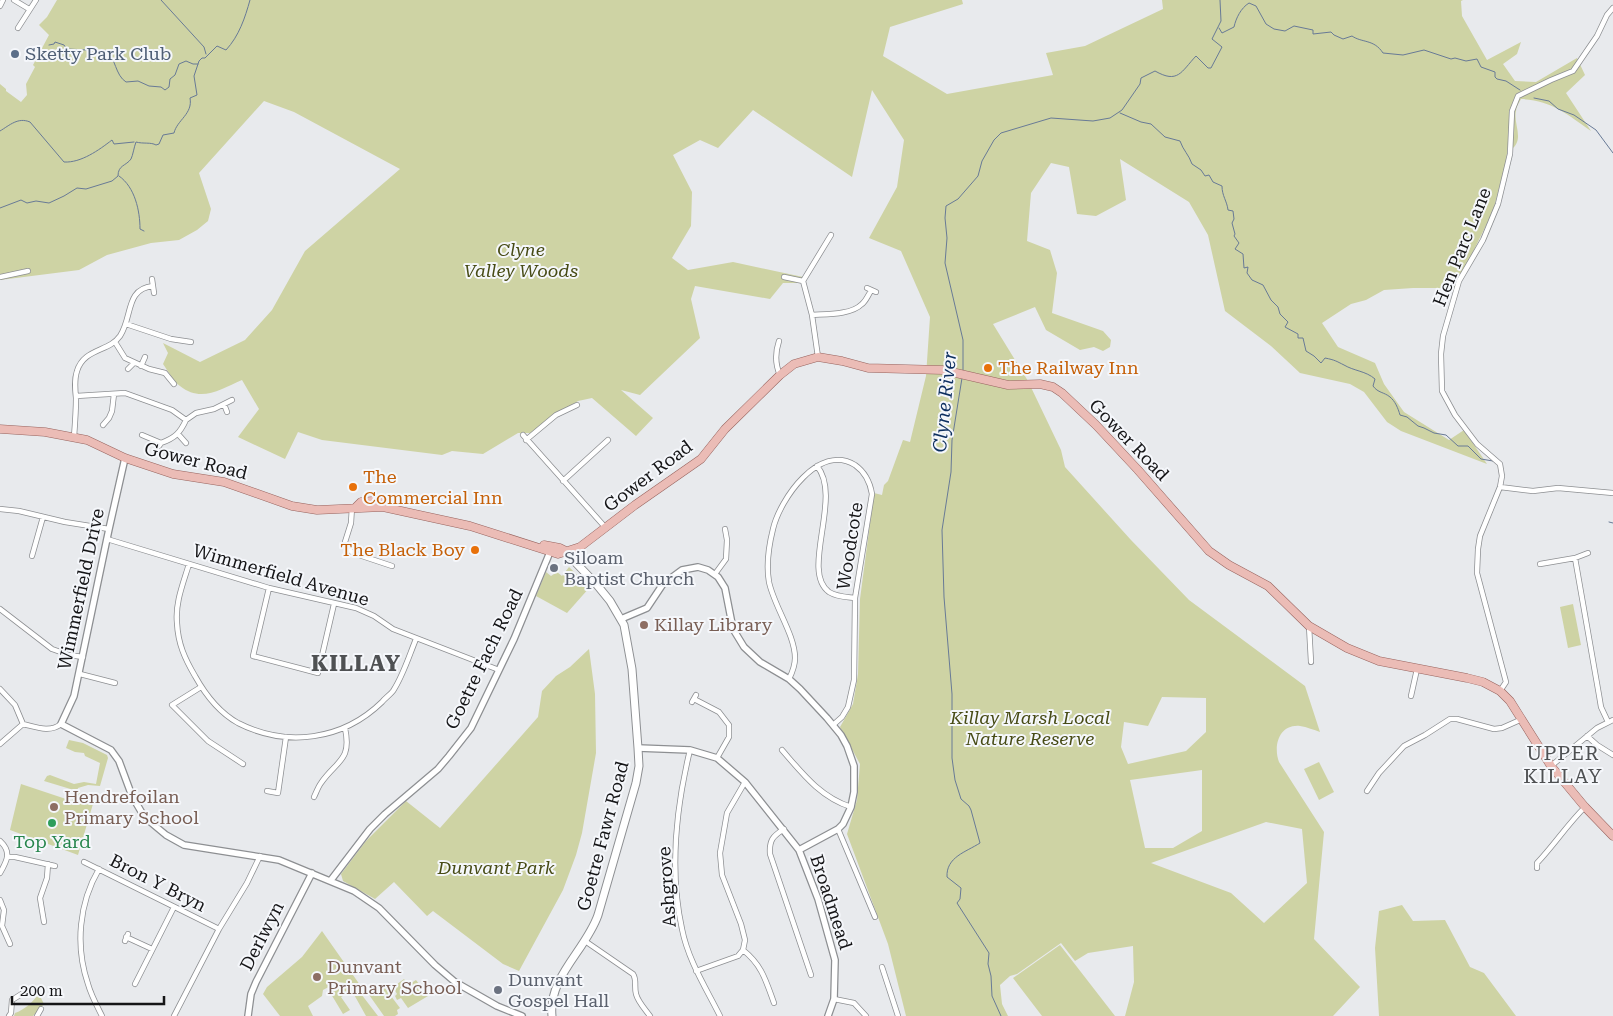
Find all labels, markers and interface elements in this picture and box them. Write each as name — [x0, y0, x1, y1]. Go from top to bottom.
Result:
place label: Sketty Park Club — [25, 43, 171, 64]
marker: Sketty Park Club — [9, 48, 21, 60]
street label: Hen Parc Lane — [1428, 184, 1495, 309]
park label: Clyne Valley Woods — [464, 239, 578, 281]
water label: Clyne River — [928, 351, 961, 454]
place label: The Railway Inn — [998, 357, 1139, 378]
marker: The Railway Inn — [982, 362, 994, 374]
street label: Gower Road — [1085, 394, 1174, 485]
street label: Gower Road — [599, 435, 697, 516]
street label: Gower Road — [142, 438, 250, 484]
place label: The Commercial Inn — [363, 466, 503, 508]
marker: The Commercial Inn — [347, 481, 359, 493]
street label: Woodcote — [832, 500, 867, 591]
street label: Wimmerfield Drive — [53, 506, 108, 672]
street label: Wimmerfield Avenue — [191, 539, 372, 610]
place label: The Black Boy — [340, 539, 465, 560]
marker: The Black Boy — [469, 544, 481, 556]
place label: Siloam Baptist Church — [564, 547, 695, 589]
marker: Siloam Baptist Church — [548, 562, 560, 574]
street label: Goetre Fach Road — [440, 585, 527, 732]
place label: Killay Library — [654, 614, 773, 635]
marker: Killay Library — [638, 619, 650, 631]
district label: KILLAY — [311, 651, 401, 676]
park label: Killay Marsh Local Nature Reserve — [949, 707, 1110, 749]
district label: UPPER KILLAY — [1523, 741, 1603, 788]
street label: Goetre Fawr Road — [572, 758, 633, 913]
place label: Hendrefoilan Primary School — [64, 786, 199, 828]
marker: Hendrefoilan Primary School — [48, 801, 60, 813]
marker: Top Yard — [46, 817, 58, 829]
place label: Top Yard — [13, 831, 91, 852]
street label: Ashgrove — [653, 846, 680, 928]
street label: Bron Y Bryn — [107, 849, 210, 916]
street label: Broadmead — [806, 852, 857, 952]
park label: Dunvant Park — [436, 857, 555, 878]
street label: Derlwyn — [235, 898, 288, 974]
place label: Dunvant Primary School — [327, 956, 462, 998]
place label: Dunvant Gospel Hall — [508, 969, 610, 1011]
marker: Dunvant Primary School — [311, 971, 323, 983]
scale bar — [12, 974, 165, 1006]
text: 200 m — [20, 982, 63, 1000]
marker: Dunvant Gospel Hall — [492, 984, 504, 996]

